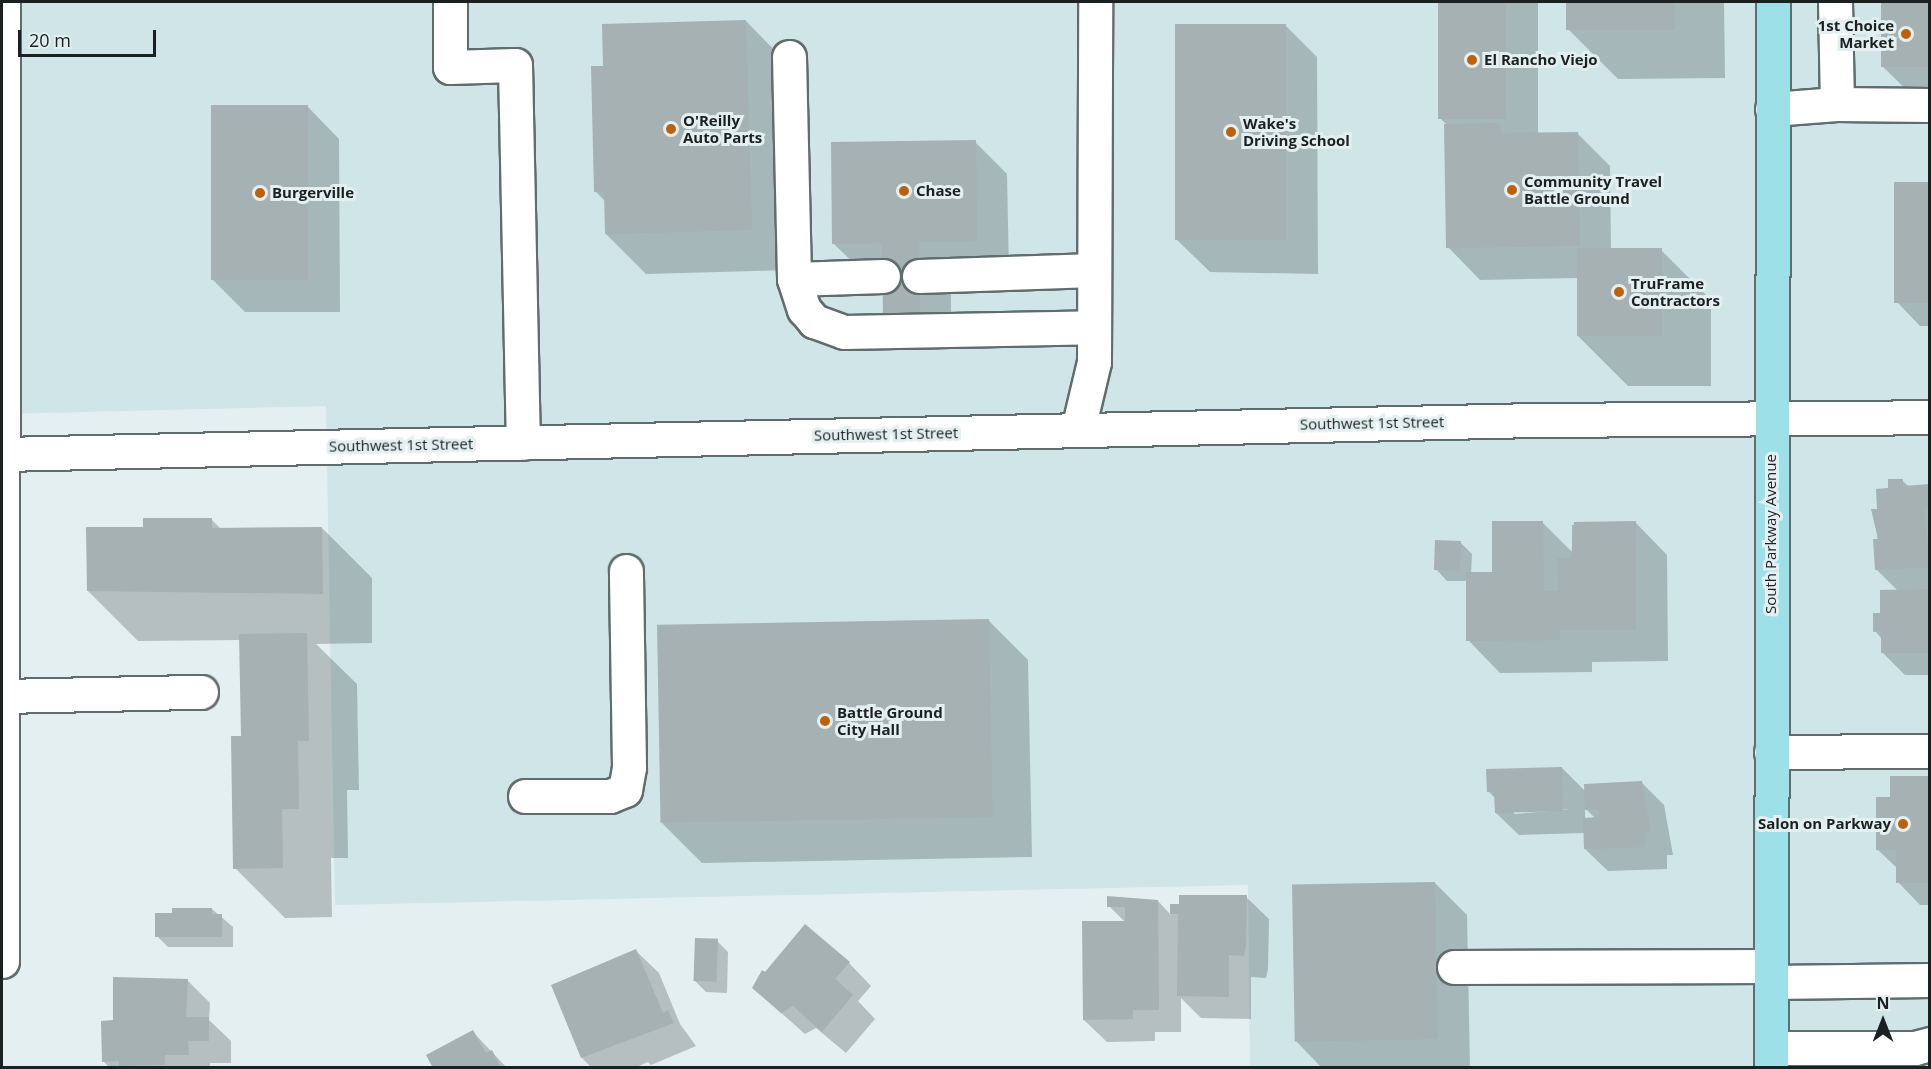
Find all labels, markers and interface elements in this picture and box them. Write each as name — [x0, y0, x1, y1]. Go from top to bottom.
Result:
place label: 1st Choice Market — [1818, 16, 1894, 51]
scale bar — [21, 18, 159, 56]
marker: 1st Choice Market — [1899, 27, 1913, 41]
text: 20 m — [29, 28, 71, 52]
place label: El Rancho Viejo — [1484, 51, 1598, 69]
marker: El Rancho Viejo — [1465, 53, 1479, 67]
place label: O'Reilly Auto Parts — [683, 111, 762, 146]
place label: Wake's Driving School — [1243, 114, 1350, 149]
marker: O'Reilly Auto Parts — [664, 122, 678, 136]
marker: Wake's Driving School — [1224, 125, 1238, 139]
place label: Community Travel Battle Ground — [1524, 172, 1662, 207]
place label: Chase — [916, 182, 961, 200]
marker: Community Travel Battle Ground — [1505, 183, 1519, 197]
place label: Burgerville — [272, 184, 354, 202]
marker: Chase — [897, 184, 911, 198]
marker: Burgerville — [253, 186, 267, 200]
place label: TruFrame Contractors — [1631, 274, 1720, 309]
marker: TruFrame Contractors — [1612, 285, 1626, 299]
street label: Southwest 1st Street — [1300, 413, 1444, 433]
street label: Southwest 1st Street — [814, 424, 958, 444]
street label: Southwest 1st Street — [329, 435, 473, 455]
street label: South Parkway Avenue — [1762, 454, 1780, 614]
place label: Battle Ground City Hall — [837, 703, 943, 738]
marker: Battle Ground City Hall — [818, 714, 832, 728]
place label: Salon on Parkway — [1758, 815, 1891, 833]
marker: Salon on Parkway — [1896, 817, 1910, 831]
north arrow — [1853, 991, 1913, 1051]
text: N — [1876, 992, 1890, 1014]

